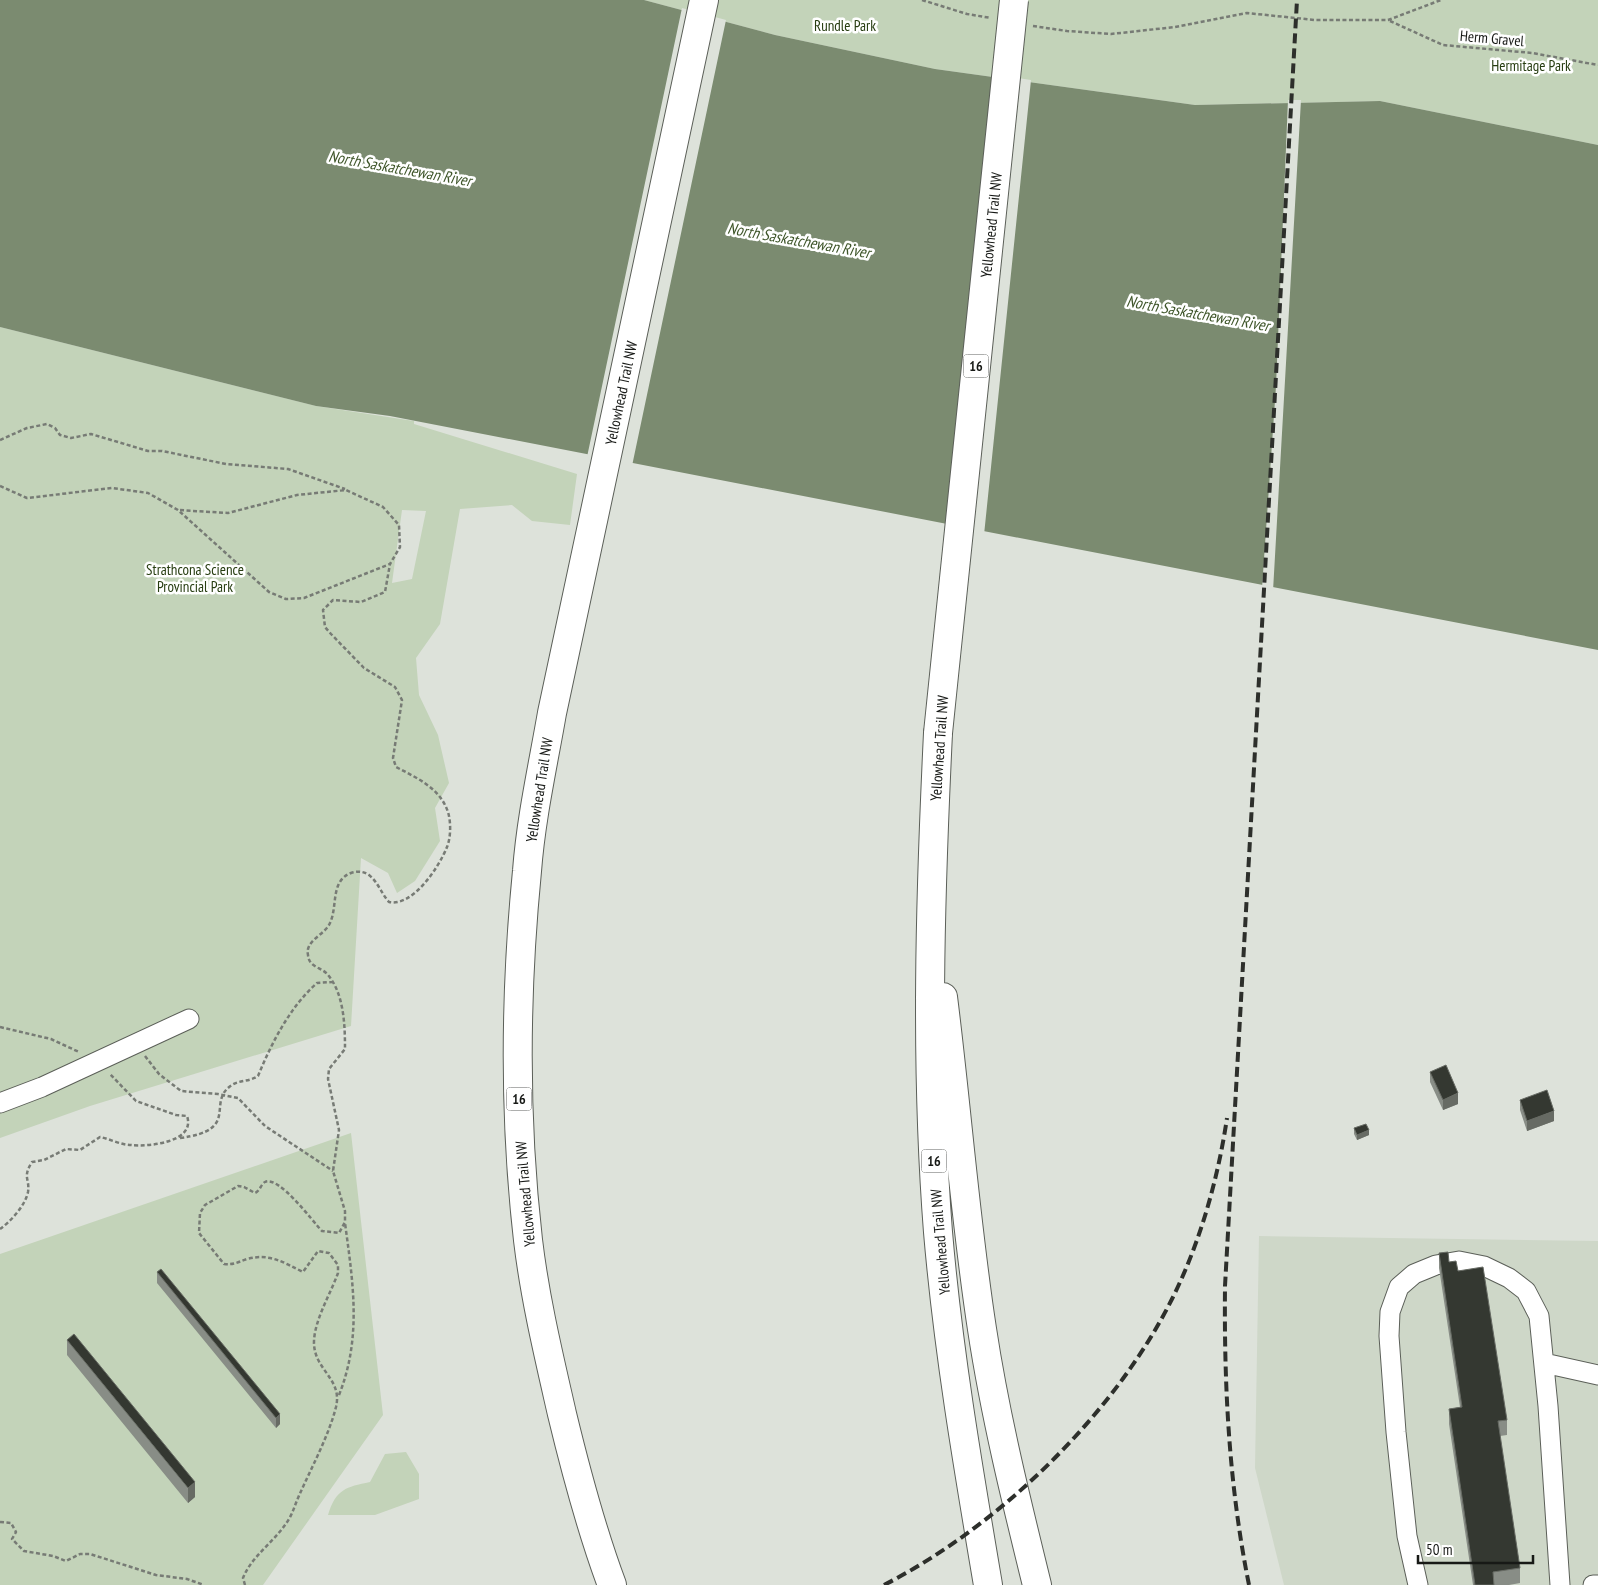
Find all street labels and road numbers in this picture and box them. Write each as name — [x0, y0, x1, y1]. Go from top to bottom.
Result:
street label: Herm Gravel — [1459, 26, 1525, 50]
street label: Yellowhead Trail NW — [976, 171, 1006, 279]
street label: Yellowhead Trail NW — [601, 339, 641, 447]
road number: 16 — [964, 354, 988, 378]
street label: Yellowhead Trail NW — [926, 695, 952, 801]
street label: Yellowhead Trail NW — [521, 736, 557, 844]
road number: 16 — [506, 1088, 532, 1110]
street label: Yellowhead Trail NW — [511, 1140, 539, 1248]
road number: 16 — [922, 1150, 946, 1172]
street label: Yellowhead Trail NW — [926, 1188, 954, 1296]

